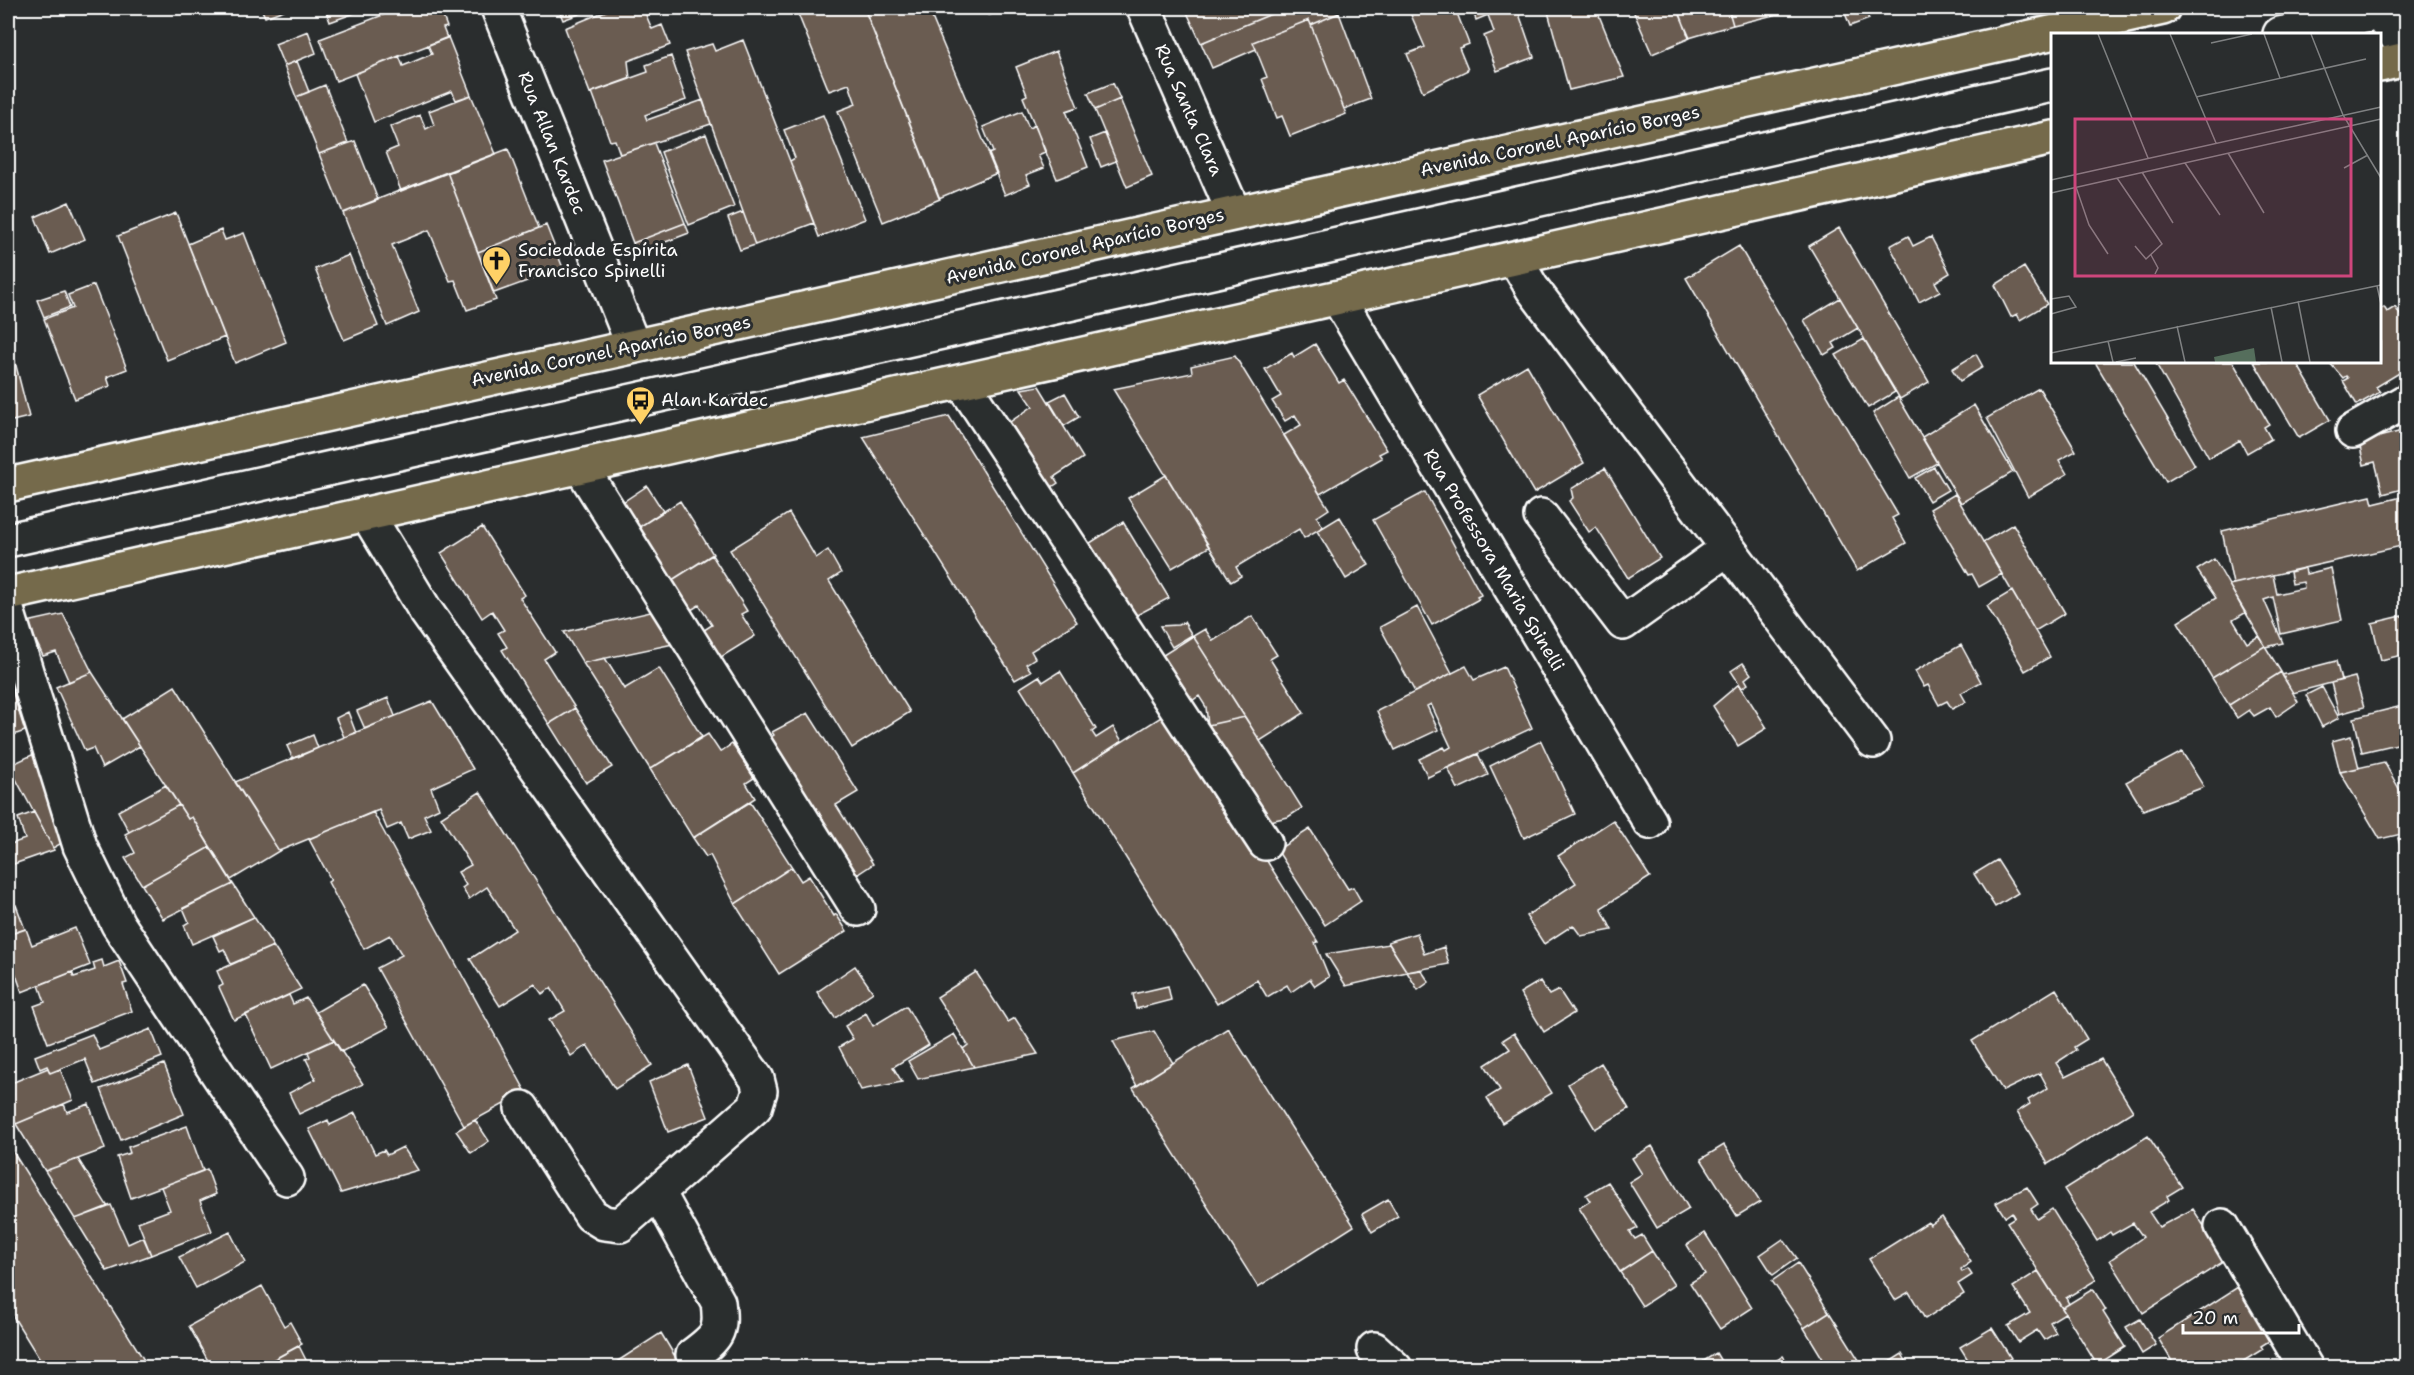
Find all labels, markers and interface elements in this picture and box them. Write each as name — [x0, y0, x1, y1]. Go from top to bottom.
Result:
inset map — [2051, 33, 2381, 363]
street label: Rua Santa Clara — [1149, 40, 1229, 180]
street label: Rua Allan Kardec — [512, 68, 592, 218]
street label: Avenida Coronel Aparício Borges — [1418, 100, 1702, 182]
street label: Avenida Coronel Aparício Borges — [943, 202, 1227, 290]
place label: Sociedade Espírita Francisco Spinelli — [518, 238, 678, 283]
church icon: Sociedade Espírita Francisco Spinelli — [481, 244, 513, 286]
street label: Avenida Coronel Aparício Borges — [469, 310, 753, 392]
bus stop icon: Alan Kardec — [624, 384, 656, 426]
place label: Alan Kardec — [661, 388, 768, 412]
street label: Rua Professora Maria Spinelli — [1418, 444, 1570, 676]
scale bar — [2183, 1297, 2298, 1335]
text: 20 m — [2192, 1306, 2238, 1330]

